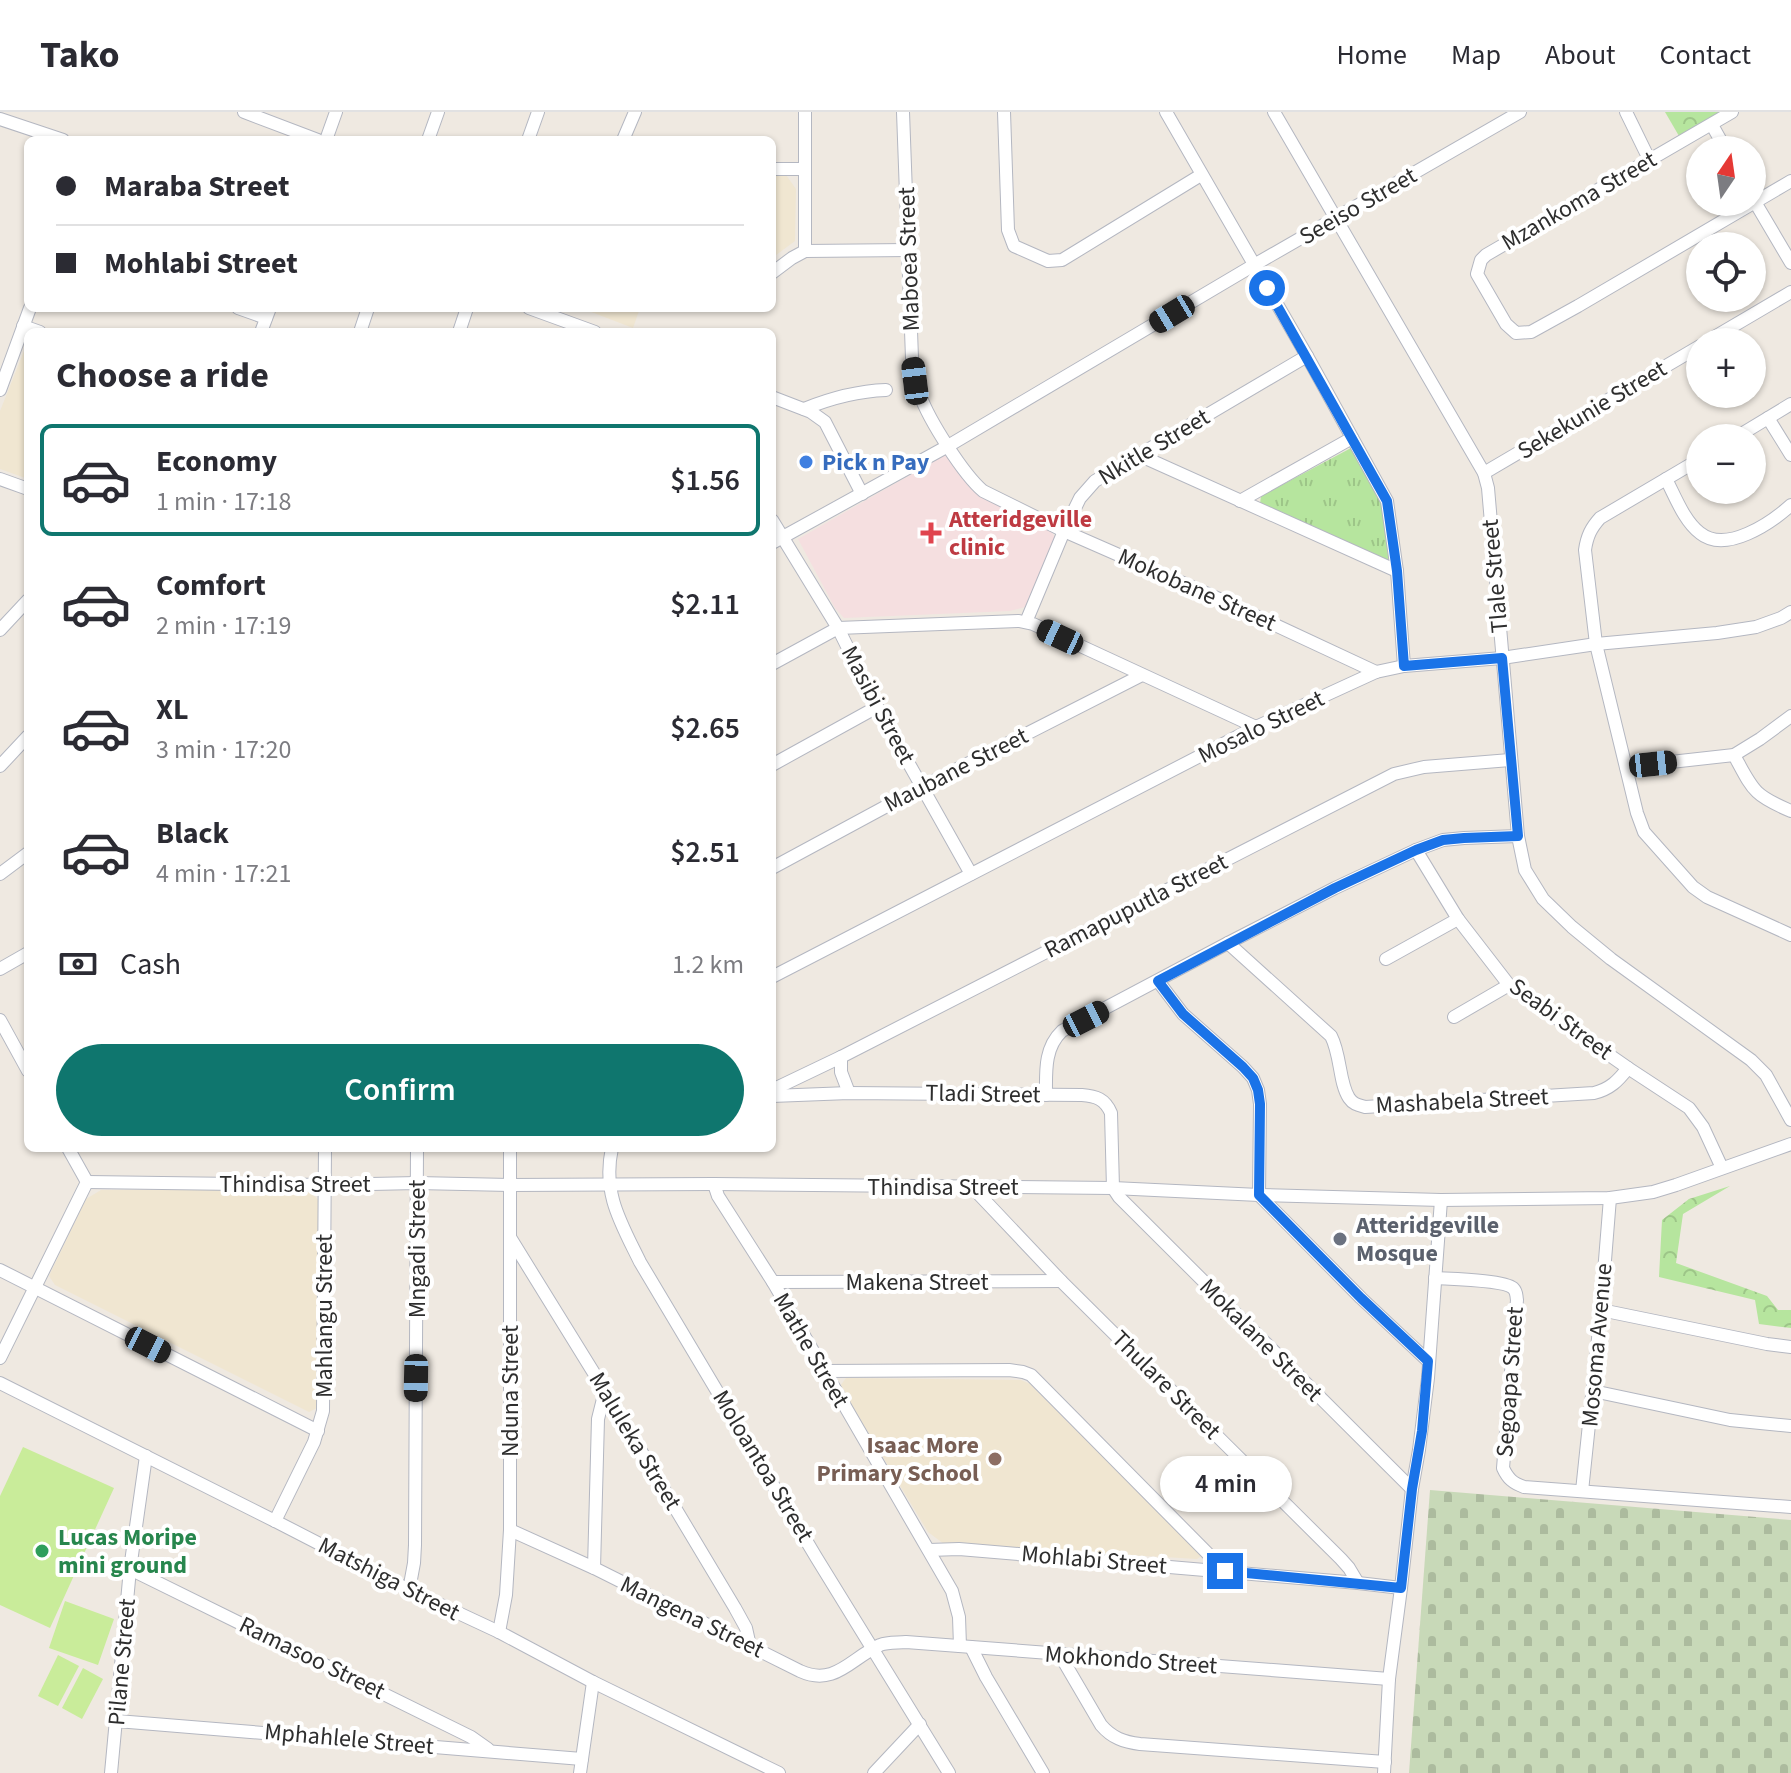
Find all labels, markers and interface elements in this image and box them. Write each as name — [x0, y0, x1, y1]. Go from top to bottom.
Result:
text: Tako — [40, 28, 120, 82]
text: Home — [1336, 35, 1407, 75]
text: Map — [1451, 35, 1501, 75]
text: About — [1545, 35, 1616, 75]
text: Contact — [1660, 35, 1751, 75]
north arrow — [1686, 136, 1766, 216]
map controls — [1686, 136, 1766, 504]
street label: Mzankoma Street — [1495, 142, 1663, 260]
street label: Seeiso Street — [1293, 158, 1423, 254]
text: Maraba Street — [104, 165, 289, 208]
street label: Maboea Street — [889, 186, 929, 332]
button: locate — [1686, 232, 1766, 312]
text: Mohlabi Street — [104, 242, 298, 285]
route start — [1249, 270, 1285, 306]
car — [1145, 291, 1199, 337]
button: + — [1686, 328, 1766, 408]
text: Choose a ride — [56, 350, 269, 401]
street label: Sekekunie Street — [1511, 352, 1673, 468]
car — [900, 356, 930, 406]
street label: Nkitle Street — [1092, 400, 1216, 494]
button: − — [1686, 424, 1766, 504]
text: Economy — [156, 440, 277, 483]
icon: car — [60, 444, 132, 516]
place label: Pick n Pay — [822, 445, 930, 480]
marker: Pick n Pay — [797, 453, 815, 471]
text: $1.56 — [670, 459, 740, 502]
text: 1 min · 17:18 — [156, 483, 291, 520]
place label: Atteridgeville clinic — [948, 502, 1092, 565]
street label: Tlale Street — [1473, 518, 1517, 634]
marker: Atteridgeville clinic — [920, 522, 942, 544]
street label: Mokobane Street — [1112, 539, 1282, 641]
text: Comfort — [156, 564, 266, 607]
icon: car — [60, 568, 132, 640]
text: $2.11 — [670, 583, 740, 626]
text: 2 min · 17:19 — [156, 607, 291, 644]
car — [1033, 616, 1087, 658]
street label: Masibi Street — [832, 640, 924, 770]
street label: Mosalo Street — [1192, 681, 1330, 773]
text: XL — [156, 688, 189, 731]
icon: car — [60, 692, 132, 764]
text: $2.65 — [670, 707, 740, 750]
street label: Maubane Street — [878, 719, 1034, 821]
text: 3 min · 17:20 — [156, 731, 291, 768]
car — [1628, 750, 1678, 778]
text: Black — [156, 812, 229, 855]
icon: car — [60, 816, 132, 888]
text: $2.51 — [670, 831, 740, 874]
street label: Ramapuputla Street — [1038, 845, 1234, 967]
text: 4 min · 17:21 — [156, 855, 291, 892]
icon: cash — [56, 942, 100, 986]
text: Cash — [120, 943, 181, 986]
text: 1.2 km — [672, 946, 744, 983]
street label: Seabi Street — [1502, 969, 1620, 1069]
car — [1059, 997, 1113, 1041]
button: Confirm — [56, 1044, 744, 1136]
street label: Tladi Street — [925, 1075, 1041, 1113]
street label: Mashabela Street — [1375, 1079, 1549, 1123]
street label: Thindisa Street — [219, 1167, 371, 1202]
street label: Thindisa Street — [867, 1170, 1019, 1205]
street label: Mngadi Street — [400, 1180, 435, 1318]
place label: Atteridgeville Mosque — [1355, 1208, 1499, 1271]
marker: Atteridgeville Mosque — [1331, 1230, 1349, 1248]
street label: Mahlangu Street — [307, 1234, 342, 1398]
street label: Mosoma Avenue — [1572, 1262, 1622, 1428]
street label: Makena Street — [845, 1265, 989, 1300]
street label: Mokalane Street — [1191, 1270, 1331, 1410]
street label: Mathe Street — [764, 1286, 858, 1414]
street label: Segoapa Street — [1487, 1305, 1533, 1459]
street label: Thulare Street — [1103, 1322, 1229, 1448]
car — [121, 1323, 175, 1367]
street label: Nduna Street — [493, 1325, 528, 1457]
car — [404, 1354, 428, 1402]
street label: Maluleka Street — [580, 1365, 690, 1517]
street label: Moloantoa Street — [704, 1383, 822, 1549]
place label: Isaac More Primary School — [816, 1428, 979, 1491]
marker: Isaac More Primary School — [986, 1450, 1004, 1468]
callout: 4 min — [1159, 1455, 1291, 1511]
text: 4 min — [1195, 1465, 1257, 1502]
place label: Lucas Moripe mini ground — [58, 1520, 197, 1583]
street label: Matshiga Street — [312, 1528, 466, 1630]
street label: Mohlabi Street — [1020, 1536, 1168, 1584]
marker: Lucas Moripe mini ground — [33, 1542, 51, 1560]
route end — [1207, 1553, 1243, 1589]
street label: Mangena Street — [614, 1567, 770, 1667]
street label: Pilane Street — [99, 1597, 145, 1727]
street label: Ramasoo Street — [233, 1607, 391, 1709]
street label: Mokhondo Street — [1044, 1637, 1218, 1683]
street label: Mphahlele Street — [263, 1714, 435, 1764]

